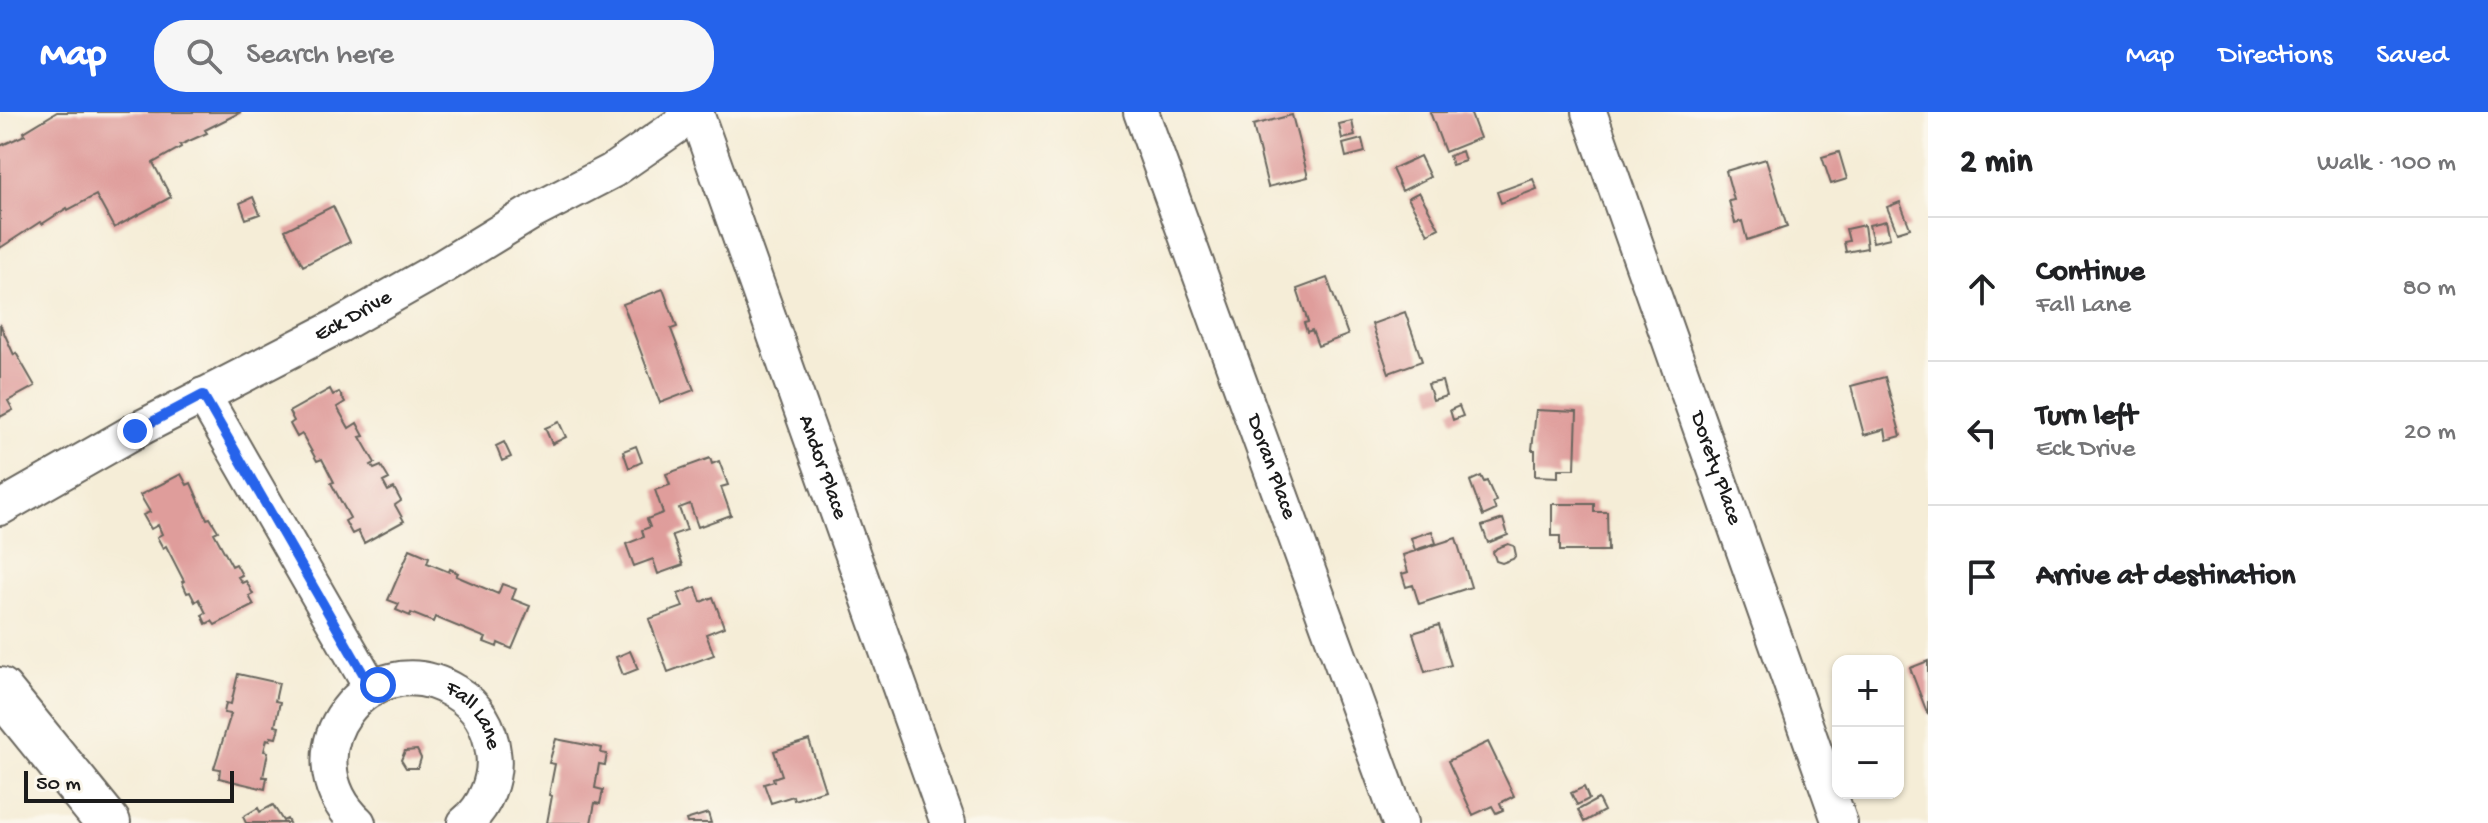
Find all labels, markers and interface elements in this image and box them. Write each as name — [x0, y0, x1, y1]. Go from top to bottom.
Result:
search box — [154, 20, 714, 92]
text: Map — [40, 34, 106, 78]
icon: search — [182, 34, 226, 78]
text: Search here — [246, 39, 394, 74]
text: Map — [2126, 40, 2174, 73]
text: Directions — [2218, 40, 2332, 73]
text: Saved — [2376, 40, 2448, 73]
text: 2 min — [1960, 144, 2032, 184]
text: Walk · 100 m — [2317, 149, 2456, 180]
text: Continue — [2036, 256, 2145, 291]
icon: ahead — [1960, 267, 2004, 311]
text: 80 m — [2402, 274, 2456, 305]
street label: Eck Drive — [311, 285, 397, 349]
text: Fall Lane — [2036, 291, 2131, 322]
text: Turn left — [2036, 400, 2137, 435]
street label: Dorety Place — [1682, 407, 1747, 529]
street label: Doran Place — [1239, 409, 1302, 524]
icon: left — [1960, 411, 2004, 455]
street label: Andor Place — [791, 412, 852, 524]
route end — [117, 413, 153, 449]
text: 20 m — [2404, 418, 2456, 449]
text: Eck Drive — [2036, 435, 2135, 466]
icon: arrive — [1960, 555, 2004, 599]
text: Arrive at destination — [2036, 560, 2296, 595]
map controls — [1832, 655, 1904, 799]
button: + — [1832, 655, 1904, 727]
route start — [360, 667, 396, 703]
street label: Fall Lane — [439, 675, 506, 753]
button: − — [1832, 727, 1904, 799]
scale bar — [24, 767, 234, 803]
text: 50 m — [36, 772, 81, 798]

